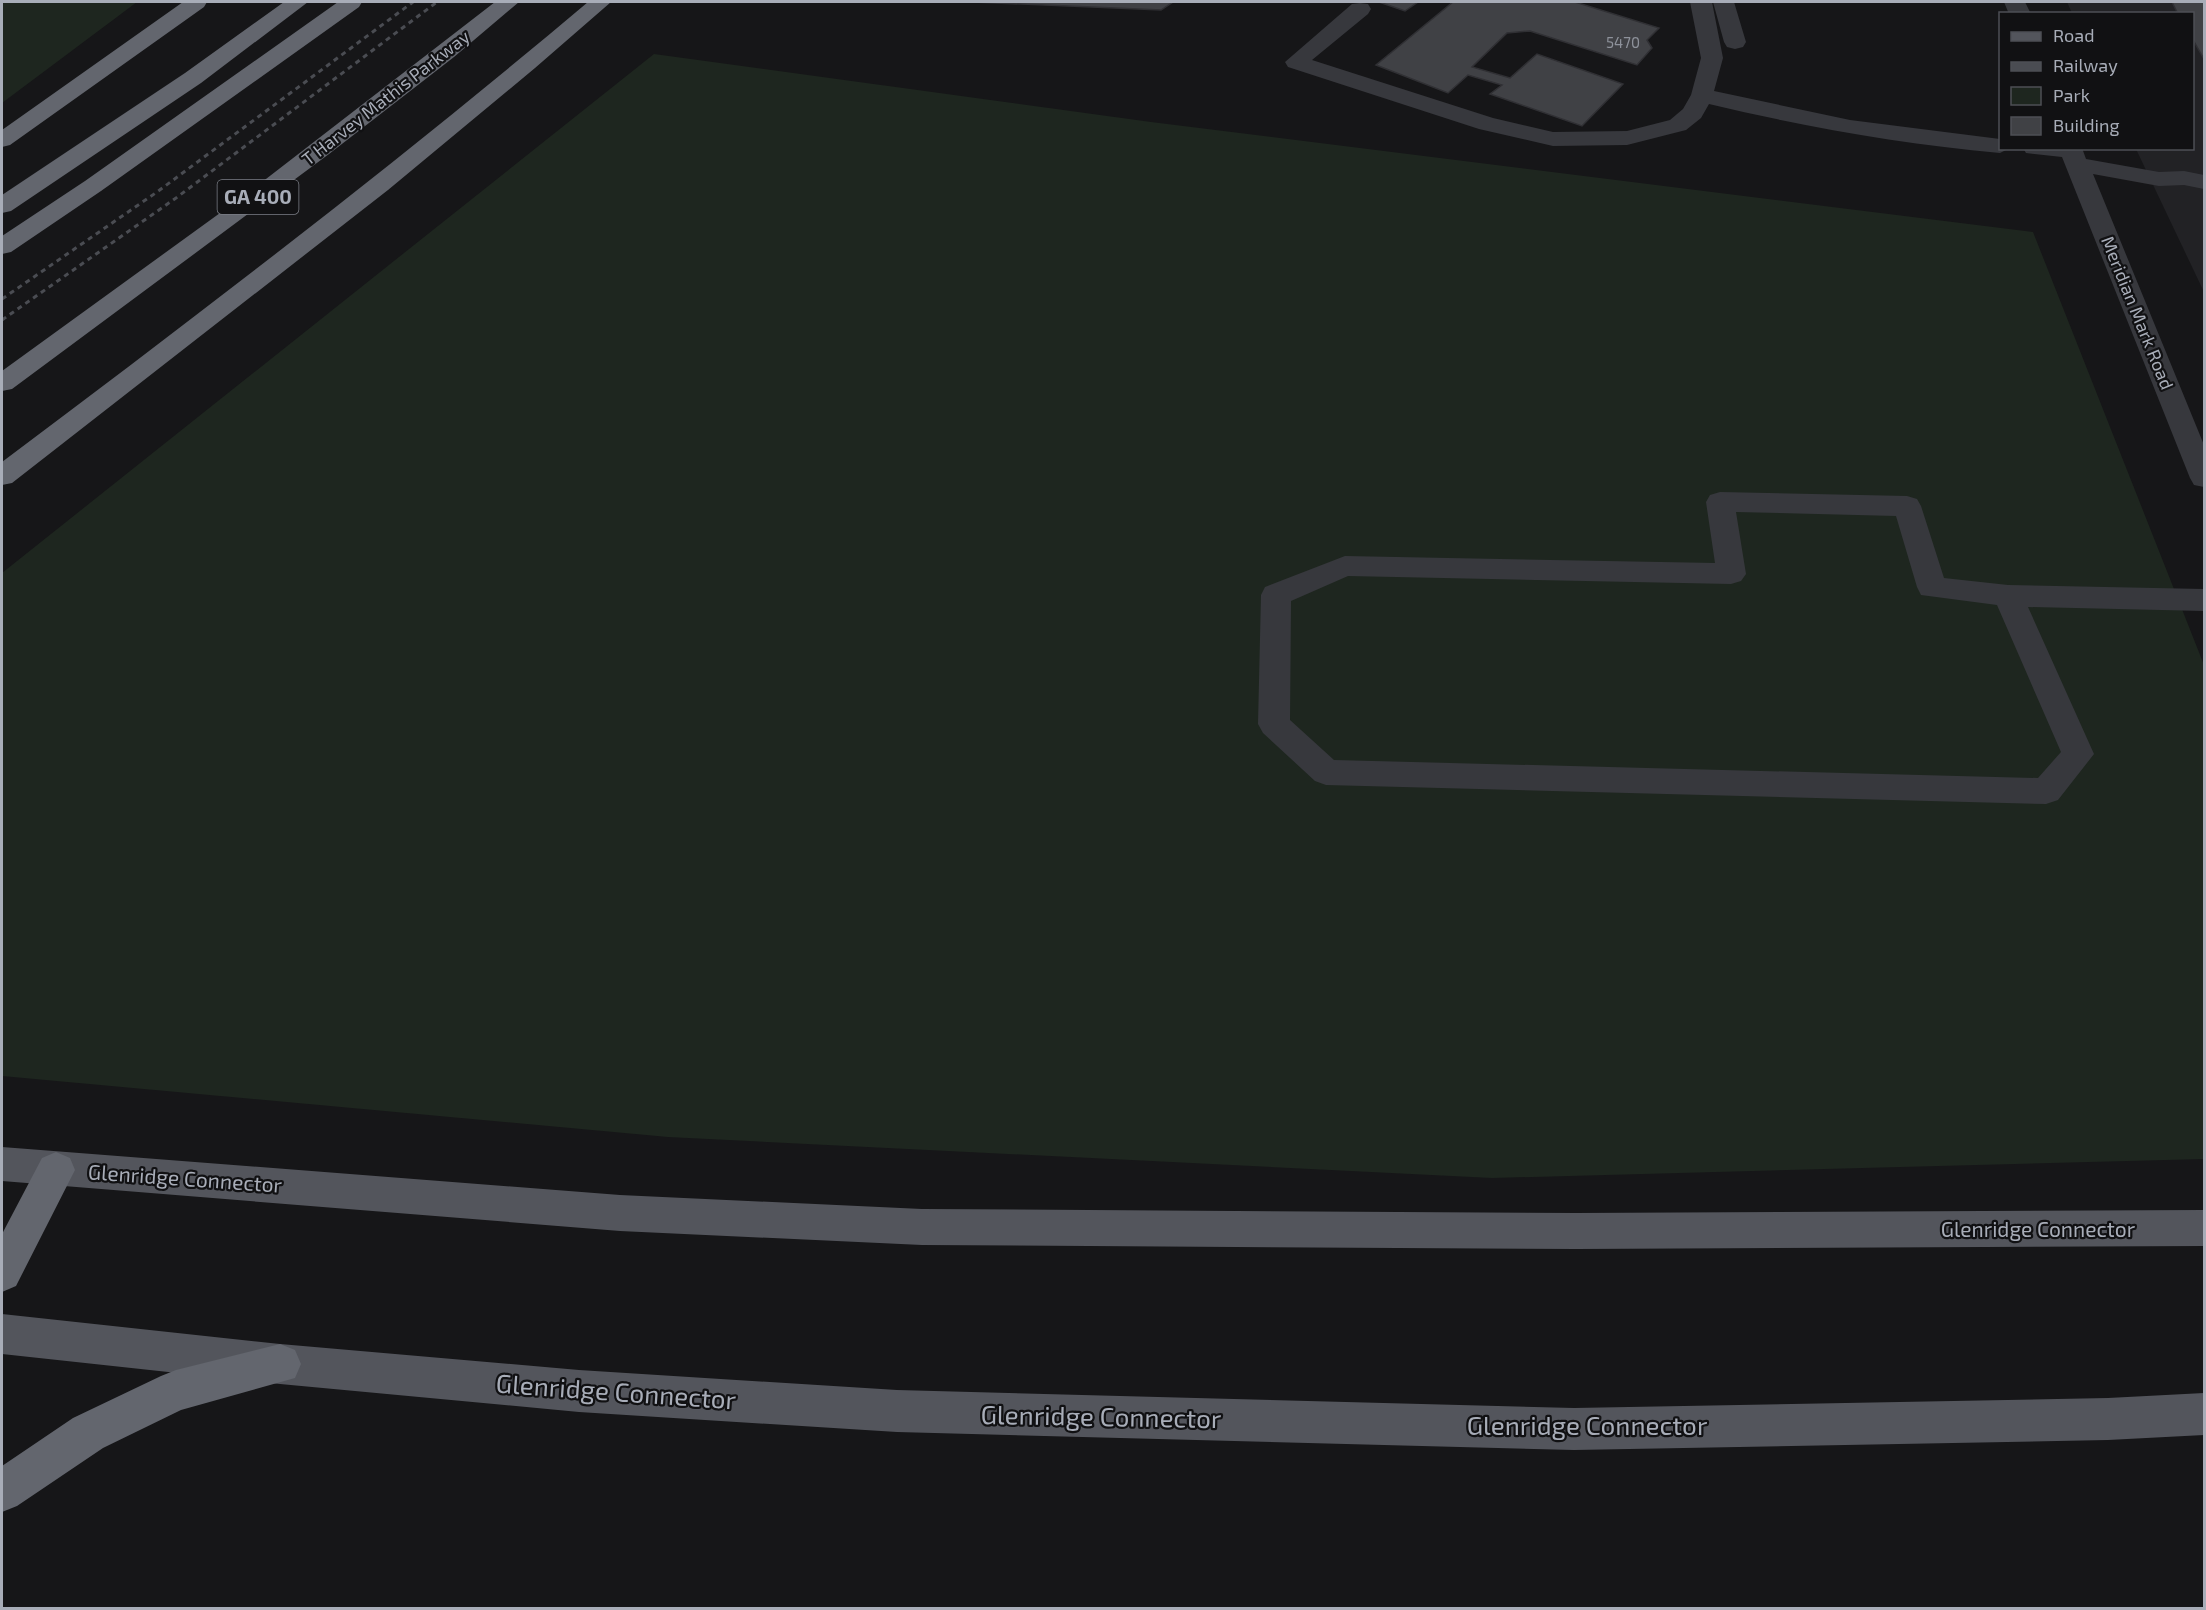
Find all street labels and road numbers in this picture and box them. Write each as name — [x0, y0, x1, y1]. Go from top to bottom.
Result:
street label: T Harvey Mathis Parkway — [297, 25, 474, 170]
road number: GA 400 — [218, 180, 298, 214]
street label: Meridian Mark Road — [2097, 233, 2179, 393]
street label: Glenridge Connector — [87, 1158, 283, 1197]
street label: Glenridge Connector — [1941, 1216, 2136, 1241]
street label: Glenridge Connector — [495, 1367, 737, 1414]
street label: Glenridge Connector — [980, 1398, 1222, 1433]
street label: Glenridge Connector — [1467, 1409, 1707, 1440]

